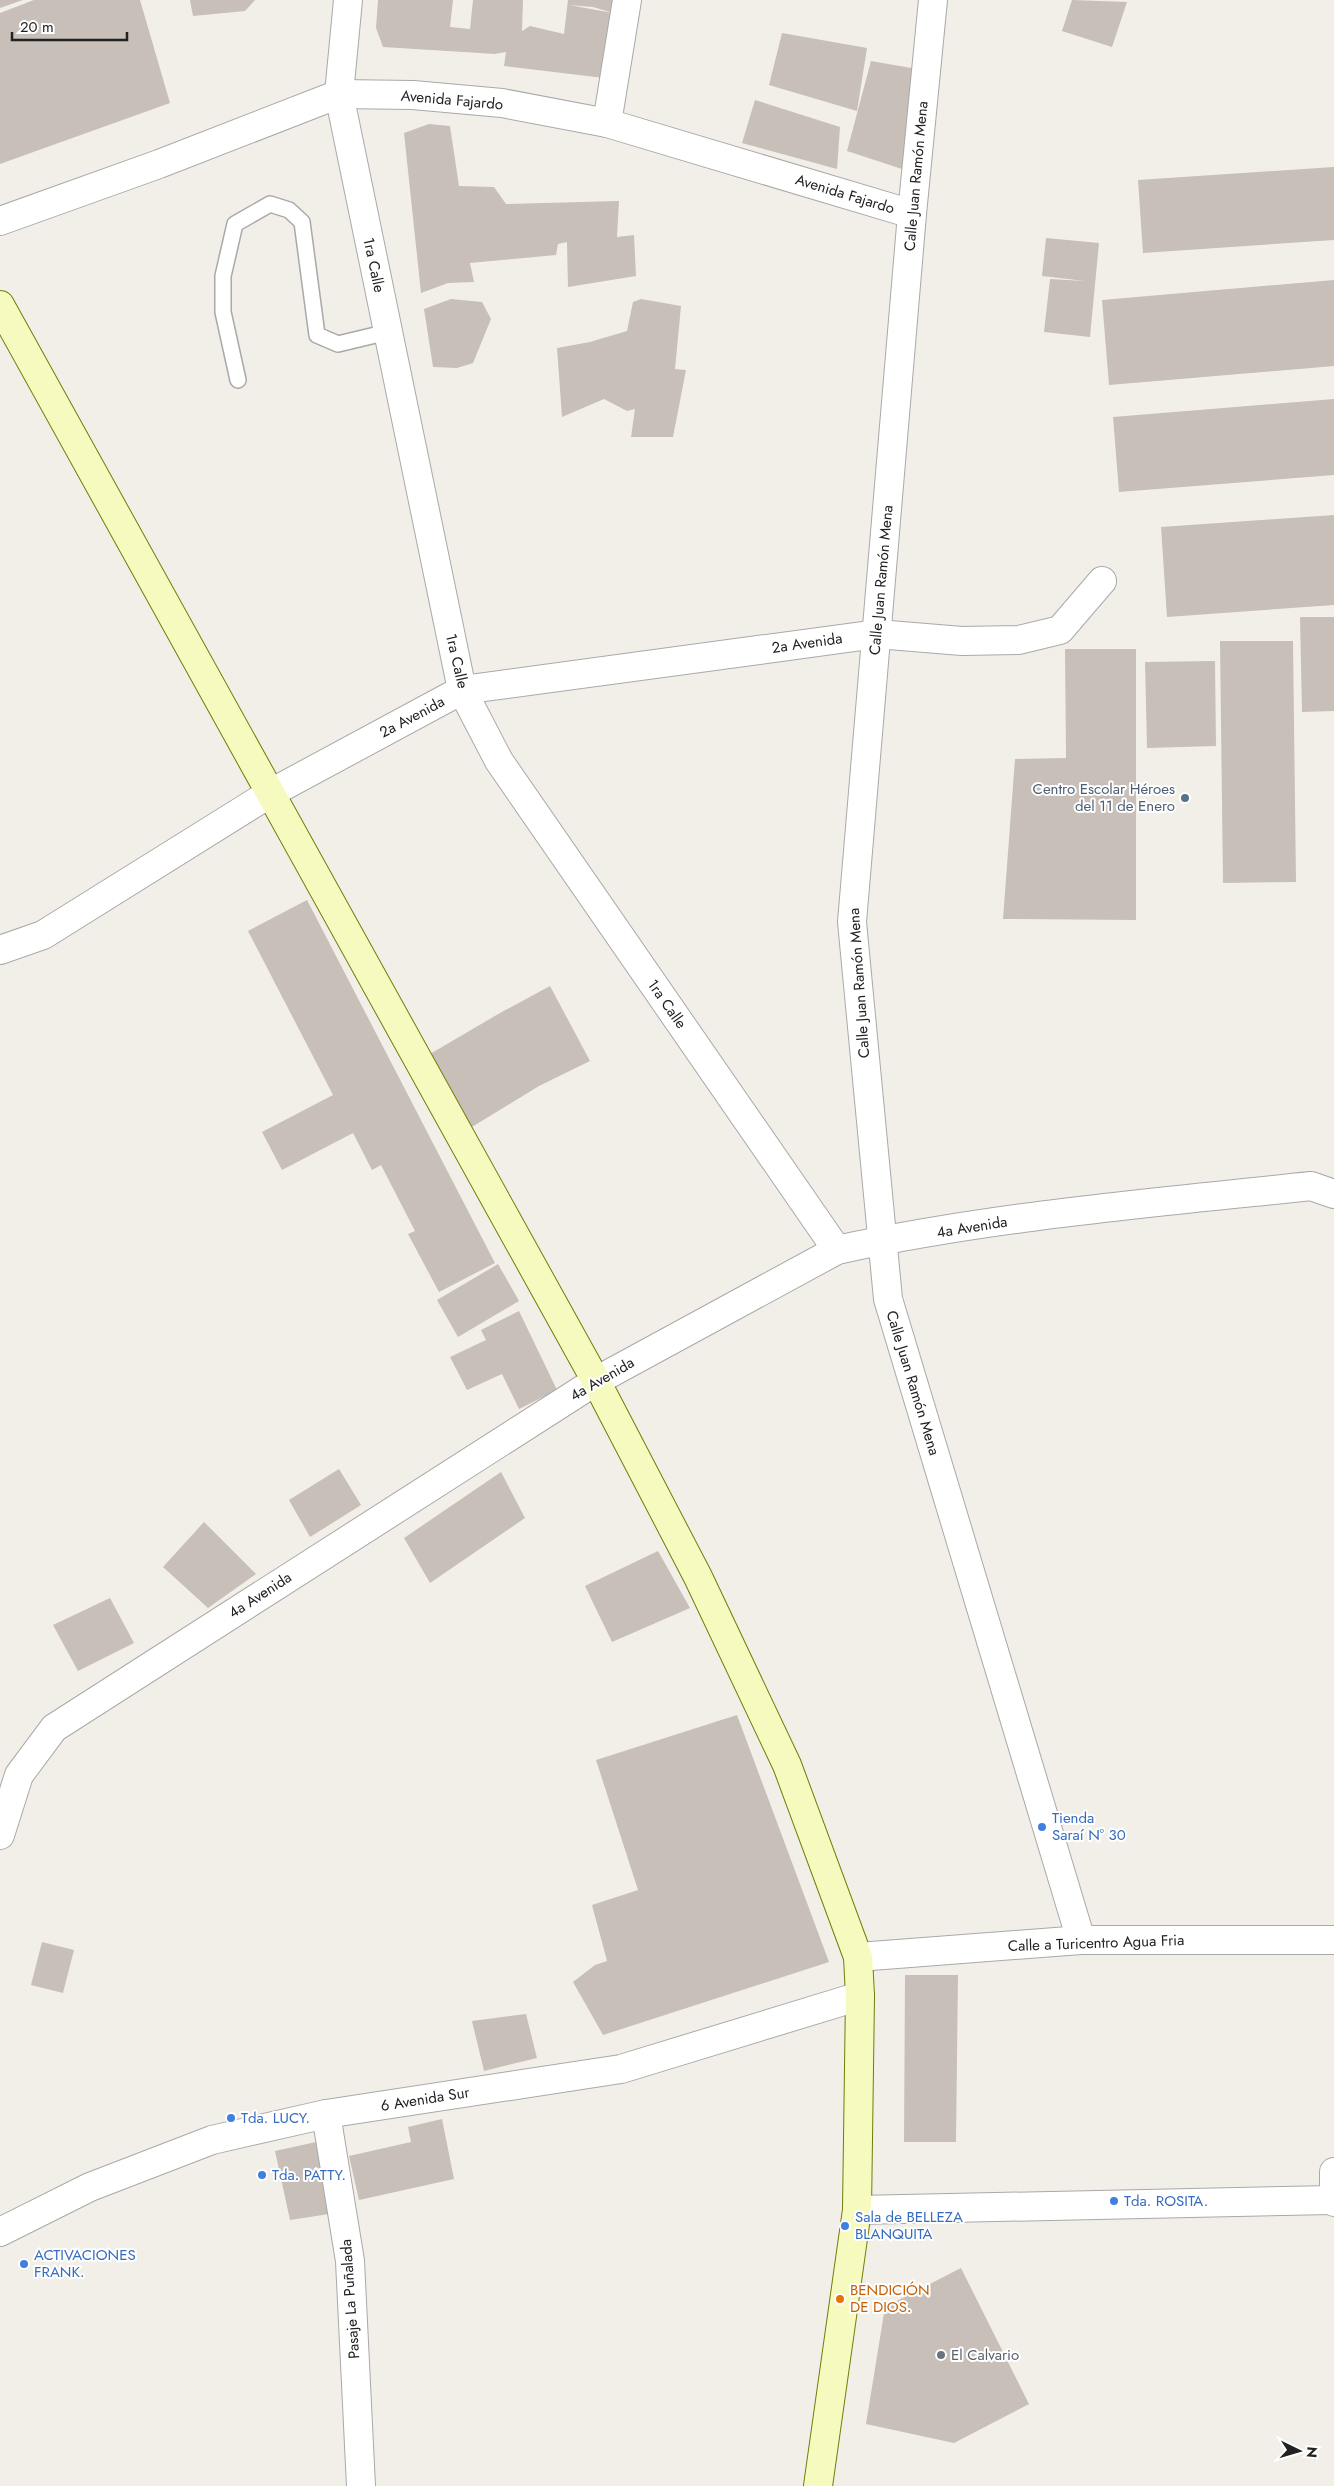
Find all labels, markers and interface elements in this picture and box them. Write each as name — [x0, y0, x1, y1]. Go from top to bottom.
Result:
scale bar — [12, 10, 128, 42]
text: 20 m — [20, 16, 54, 38]
street label: Avenida Fajardo — [400, 85, 504, 115]
street label: Calle Juan Ramón Mena — [898, 100, 934, 252]
street label: Avenida Fajardo — [793, 169, 897, 219]
street label: 1ra Calle — [357, 235, 391, 295]
street label: Calle Juan Ramón Mena — [863, 504, 899, 656]
street label: 2a Avenida — [770, 627, 844, 659]
street label: 1ra Calle — [440, 631, 474, 691]
street label: 2a Avenida — [375, 691, 449, 743]
place label: Centro Escolar Héroes del 11 de Enero — [1033, 778, 1175, 817]
marker: Centro Escolar Héroes del 11 de Enero — [1179, 792, 1191, 804]
street label: Calle Juan Ramón Mena — [843, 907, 875, 1059]
street label: 1ra Calle — [642, 975, 692, 1033]
street label: 4a Avenida — [935, 1211, 1009, 1243]
street label: Calle Juan Ramón Mena — [880, 1308, 946, 1458]
street label: 4a Avenida — [566, 1352, 638, 1406]
street label: 4a Avenida — [224, 1566, 296, 1624]
place label: Tienda Saraí Nº 30 — [1052, 1807, 1126, 1846]
marker: Tienda Saraí Nº 30 — [1036, 1821, 1048, 1833]
street label: Calle a Turicentro Agua Fria — [1007, 1929, 1185, 1957]
street label: 6 Avenida Sur — [379, 2081, 472, 2117]
place label: Tda. LUCY. — [241, 2107, 310, 2129]
marker: Tda. LUCY. — [225, 2112, 237, 2124]
place label: Tda. PATTY. — [272, 2164, 346, 2186]
marker: Tda. PATTY. — [256, 2169, 268, 2181]
place label: Tda. ROSITA. — [1124, 2190, 1208, 2212]
marker: Tda. ROSITA. — [1108, 2195, 1120, 2207]
place label: Sala de BELLEZA BLANQUITA — [855, 2206, 963, 2245]
marker: Sala de BELLEZA BLANQUITA — [839, 2220, 851, 2232]
street label: Pasaje La Puñalada — [335, 2238, 365, 2360]
place label: ACTIVACIONES FRANK. — [34, 2244, 136, 2283]
marker: ACTIVACIONES FRANK. — [18, 2258, 30, 2270]
place label: BENDICIÓN DE DIOS. — [850, 2279, 930, 2318]
marker: BENDICIÓN DE DIOS. — [834, 2293, 846, 2305]
place label: El Calvario — [951, 2344, 1019, 2366]
marker: El Calvario — [935, 2349, 947, 2361]
north arrow — [1274, 2426, 1324, 2476]
text: N — [1302, 2446, 1322, 2459]

